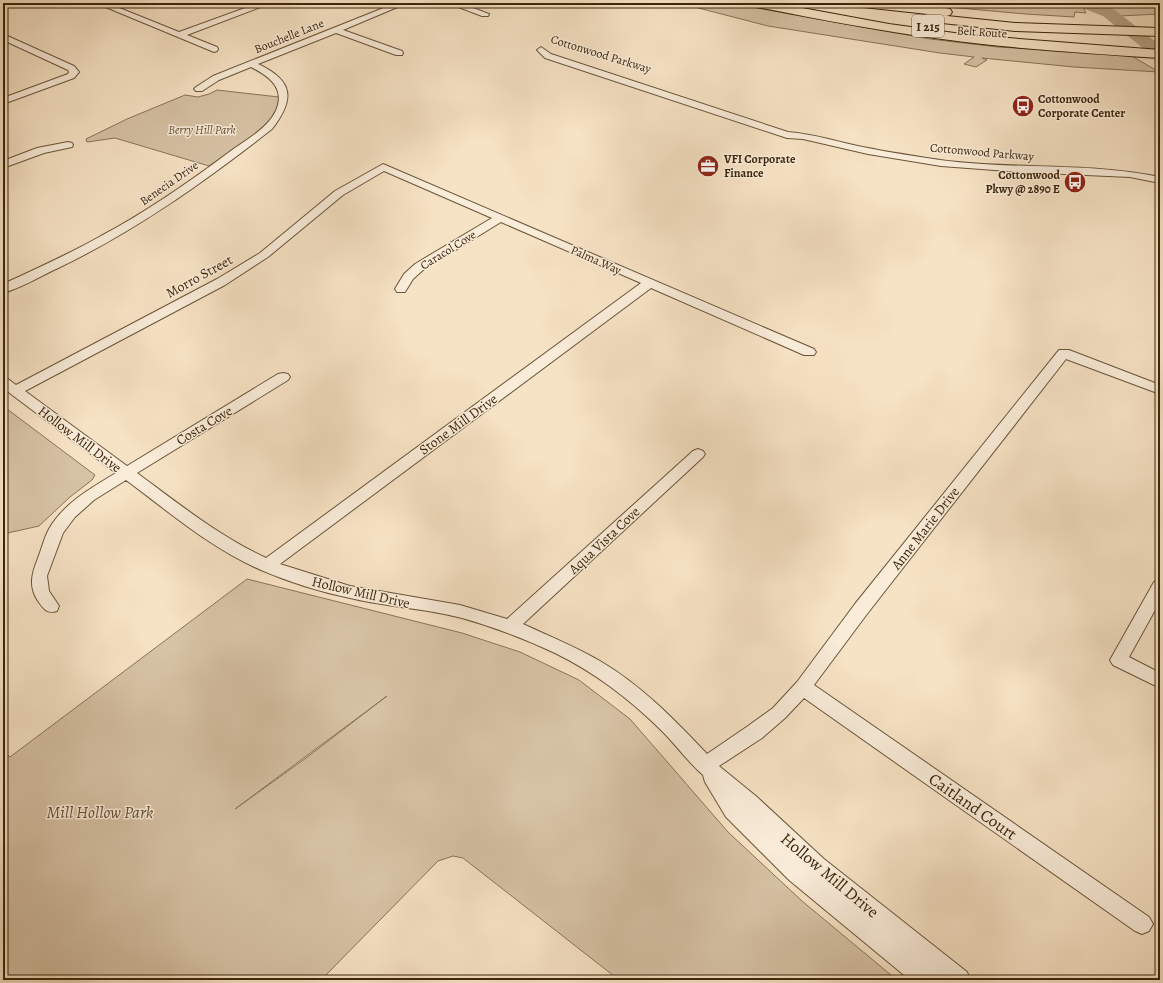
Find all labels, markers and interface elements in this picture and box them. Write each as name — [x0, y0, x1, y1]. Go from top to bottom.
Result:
street label: Bouchelle Lane — [252, 15, 326, 57]
road number: I 215 — [912, 15, 944, 37]
street label: Belt Route — [956, 22, 1008, 42]
street label: Cottonwood Parkway — [549, 31, 654, 77]
place label: Cottonwood Corporate Center — [1038, 91, 1125, 121]
bus stop icon: Cottonwood Corporate Center — [1010, 93, 1036, 119]
park label: Berry Hill Park — [168, 122, 236, 138]
street label: Cottonwood Parkway — [929, 139, 1035, 165]
place label: VFI Corporate Finance — [723, 151, 796, 181]
office icon: VFI Corporate Finance — [695, 153, 721, 179]
street label: Benecia Drive — [137, 157, 201, 209]
place label: Cottonwood Pkwy @ 2890 E — [986, 167, 1061, 197]
bus stop icon: Cottonwood Pkwy @ 2890 E — [1062, 169, 1088, 195]
street label: Caracol Cove — [417, 227, 479, 273]
street label: Palma Way — [568, 242, 624, 279]
street label: Morro Street — [163, 250, 236, 303]
street label: Stone Mill Drive — [415, 390, 501, 459]
street label: Costa Cove — [173, 401, 236, 450]
street label: Hollow Mill Drive — [34, 402, 125, 477]
street label: Anne Marie Drive — [886, 483, 964, 574]
street label: Aqua Vista Cove — [564, 502, 644, 579]
street label: Hollow Mill Drive — [310, 572, 412, 613]
street label: Caitland Court — [924, 767, 1022, 846]
park label: Mill Hollow Park — [47, 801, 154, 824]
street label: Hollow Mill Drive — [776, 827, 884, 923]

